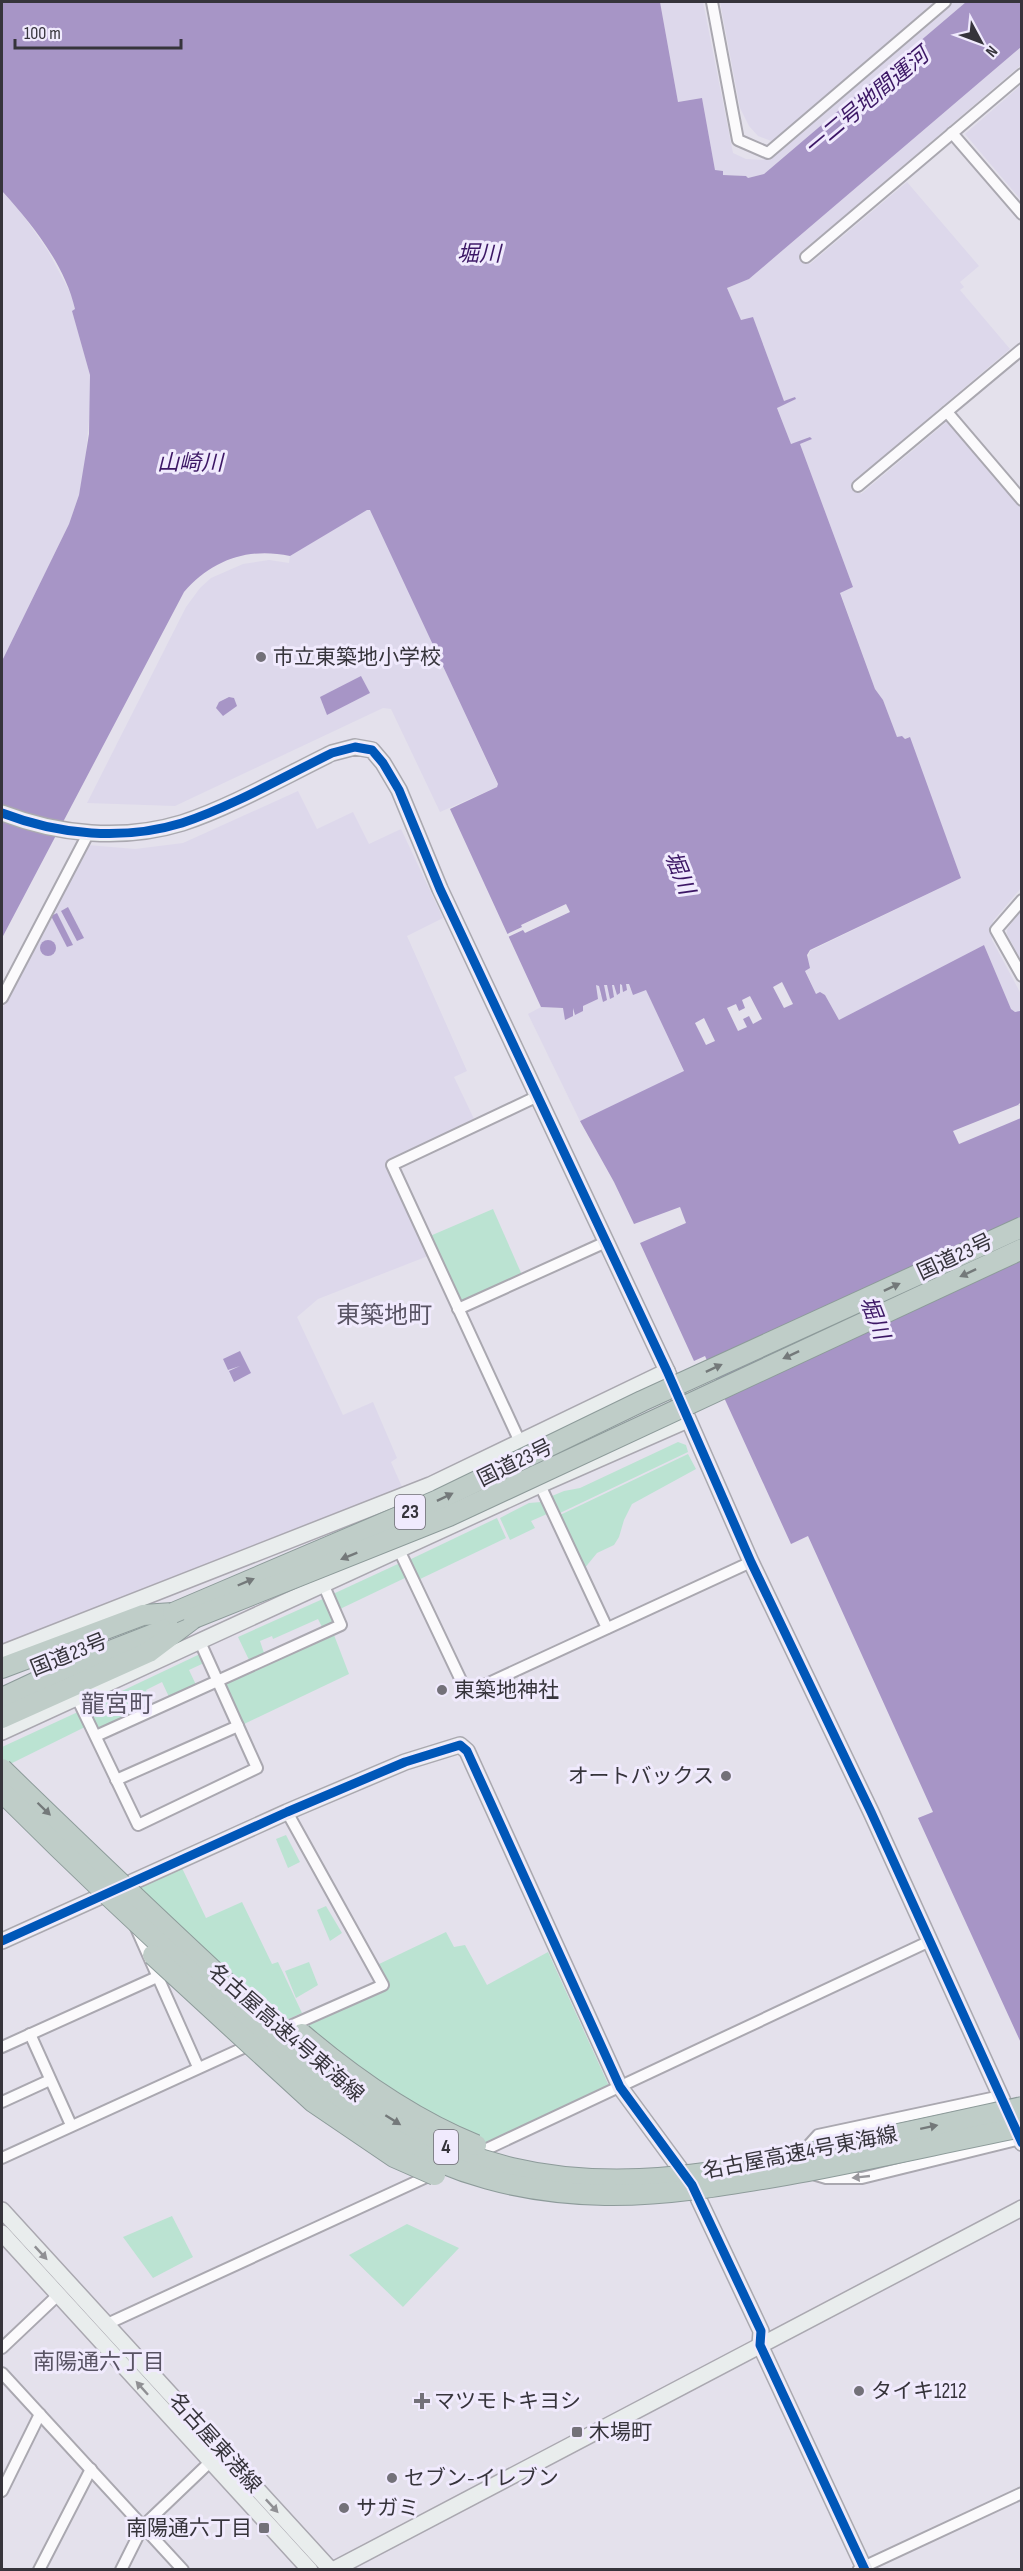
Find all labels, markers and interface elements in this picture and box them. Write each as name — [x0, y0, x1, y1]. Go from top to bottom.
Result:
scale bar — [15, 12, 182, 50]
north arrow — [951, 12, 1011, 72]
text: 100 m — [24, 23, 61, 44]
water label: 一二号地間運河 — [799, 40, 938, 162]
text: N — [981, 41, 1001, 60]
water label: 堀川 — [457, 241, 503, 268]
water label: 山崎川 — [157, 450, 225, 477]
place label: 市立東築地小学校 — [273, 645, 441, 670]
marker: 市立東築地小学校 — [254, 650, 268, 664]
water label: 堀川 — [658, 848, 701, 900]
street label: 国道23号 — [913, 1229, 997, 1285]
one-way arrow — [960, 1269, 977, 1278]
one-way arrow — [883, 1282, 900, 1291]
water label: 堀川 — [854, 1293, 895, 1345]
district label: 東築地町 — [336, 1301, 432, 1330]
one-way arrow — [783, 1351, 800, 1360]
one-way arrow — [706, 1363, 723, 1372]
street label: 国道23号 — [473, 1434, 557, 1492]
one-way arrow — [436, 1492, 453, 1502]
road number: 23 — [395, 1495, 425, 1529]
one-way arrow — [340, 1551, 358, 1561]
one-way arrow — [237, 1577, 255, 1586]
street label: 国道23号 — [27, 1628, 111, 1682]
place label: 東築地神社 — [454, 1678, 559, 1703]
marker: 東築地神社 — [435, 1683, 449, 1697]
district label: 龍宮町 — [81, 1690, 153, 1719]
place label: オートバックス — [568, 1764, 714, 1789]
marker: オートバックス — [719, 1769, 733, 1783]
one-way arrow — [36, 1802, 50, 1816]
street label: 名古屋高速4号東海線 — [203, 1959, 369, 2107]
one-way arrow — [385, 2114, 401, 2125]
street label: 名古屋高速4号東海線 — [701, 2122, 899, 2184]
one-way arrow — [920, 2122, 939, 2131]
road number: 4 — [434, 2130, 458, 2164]
one-way arrow — [851, 2172, 870, 2181]
one-way arrow — [34, 2246, 48, 2261]
district label: 南陽通六丁目 — [33, 2349, 165, 2376]
place label: タイキ1212 — [871, 2379, 967, 2404]
one-way arrow — [136, 2381, 150, 2395]
marker: タイキ1212 — [852, 2384, 866, 2398]
street label: 名古屋東港線 — [164, 2388, 266, 2498]
place label: マツモトキヨシ — [434, 2389, 581, 2414]
marker: マツモトキヨシ — [415, 2394, 429, 2408]
place label: 木場町 — [589, 2420, 652, 2445]
marker: 木場町 — [570, 2425, 584, 2439]
place label: セブン-イレブン — [404, 2466, 559, 2491]
marker: セブン-イレブン — [385, 2471, 399, 2485]
place label: サガミ — [356, 2496, 419, 2521]
one-way arrow — [265, 2498, 278, 2513]
marker: サガミ — [337, 2501, 351, 2515]
place label: 南陽通六丁目 — [126, 2516, 252, 2541]
marker: 南陽通六丁目 — [257, 2521, 271, 2535]

